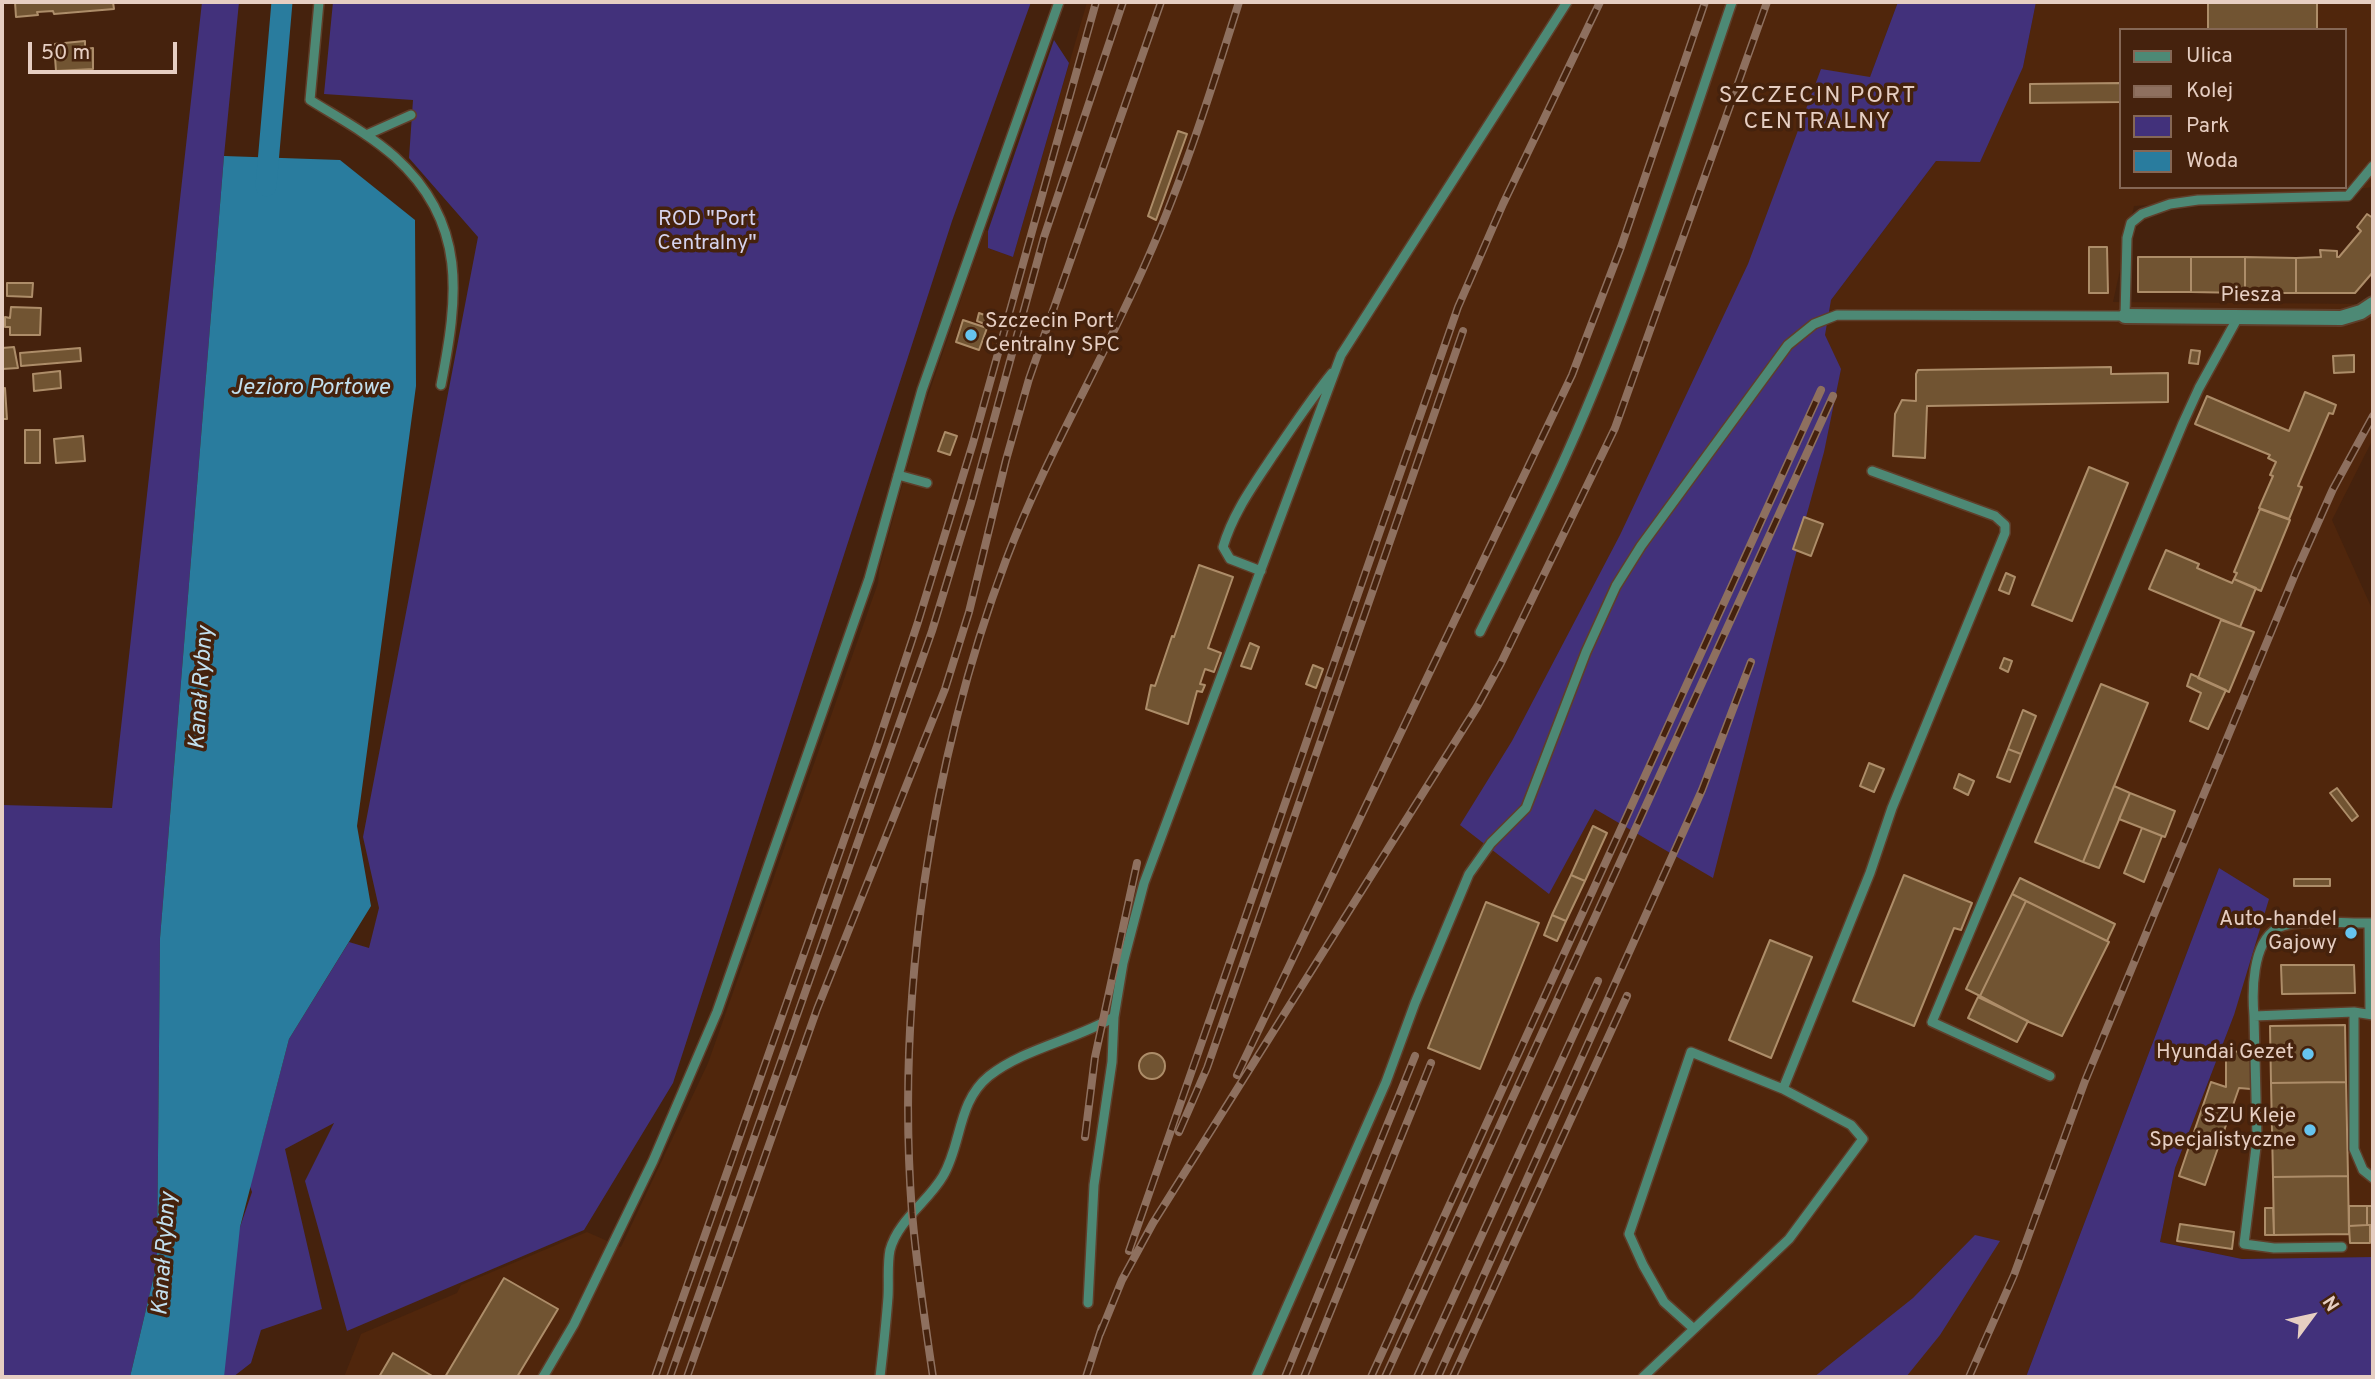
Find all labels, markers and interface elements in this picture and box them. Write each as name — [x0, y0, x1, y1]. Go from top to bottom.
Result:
scale bar — [32, 28, 180, 72]
legend — [2120, 28, 2347, 189]
text: 50 m — [41, 40, 90, 67]
text: Ulica — [2186, 43, 2233, 70]
text: Kolej — [2186, 78, 2233, 105]
district label: SZCZECIN PORT CENTRALNY — [1720, 83, 1916, 137]
text: Park — [2186, 113, 2229, 140]
text: Woda — [2186, 148, 2238, 175]
park label: ROD "Port Centralny" — [657, 208, 757, 258]
street label: Piesza — [2221, 284, 2281, 310]
place label: Szczecin Port Centralny SPC — [985, 310, 1120, 360]
marker: Szczecin Port Centralny SPC — [963, 327, 979, 343]
water label: Jezioro Portowe — [230, 375, 390, 403]
water label: Kanał Rybny — [185, 625, 221, 751]
place label: Auto-handel Gajowy — [2219, 908, 2337, 958]
marker: Auto-handel Gajowy — [2343, 925, 2359, 941]
place label: Hyundai Gezet — [2156, 1041, 2294, 1067]
marker: Hyundai Gezet — [2300, 1046, 2316, 1062]
place label: SZU Kleje Specjalistyczne — [2149, 1105, 2296, 1155]
marker: SZU Kleje Specjalistyczne — [2302, 1122, 2318, 1138]
water label: Kanał Rybny — [148, 1191, 184, 1317]
north arrow — [2277, 1281, 2347, 1351]
text: N — [2316, 1292, 2343, 1317]

